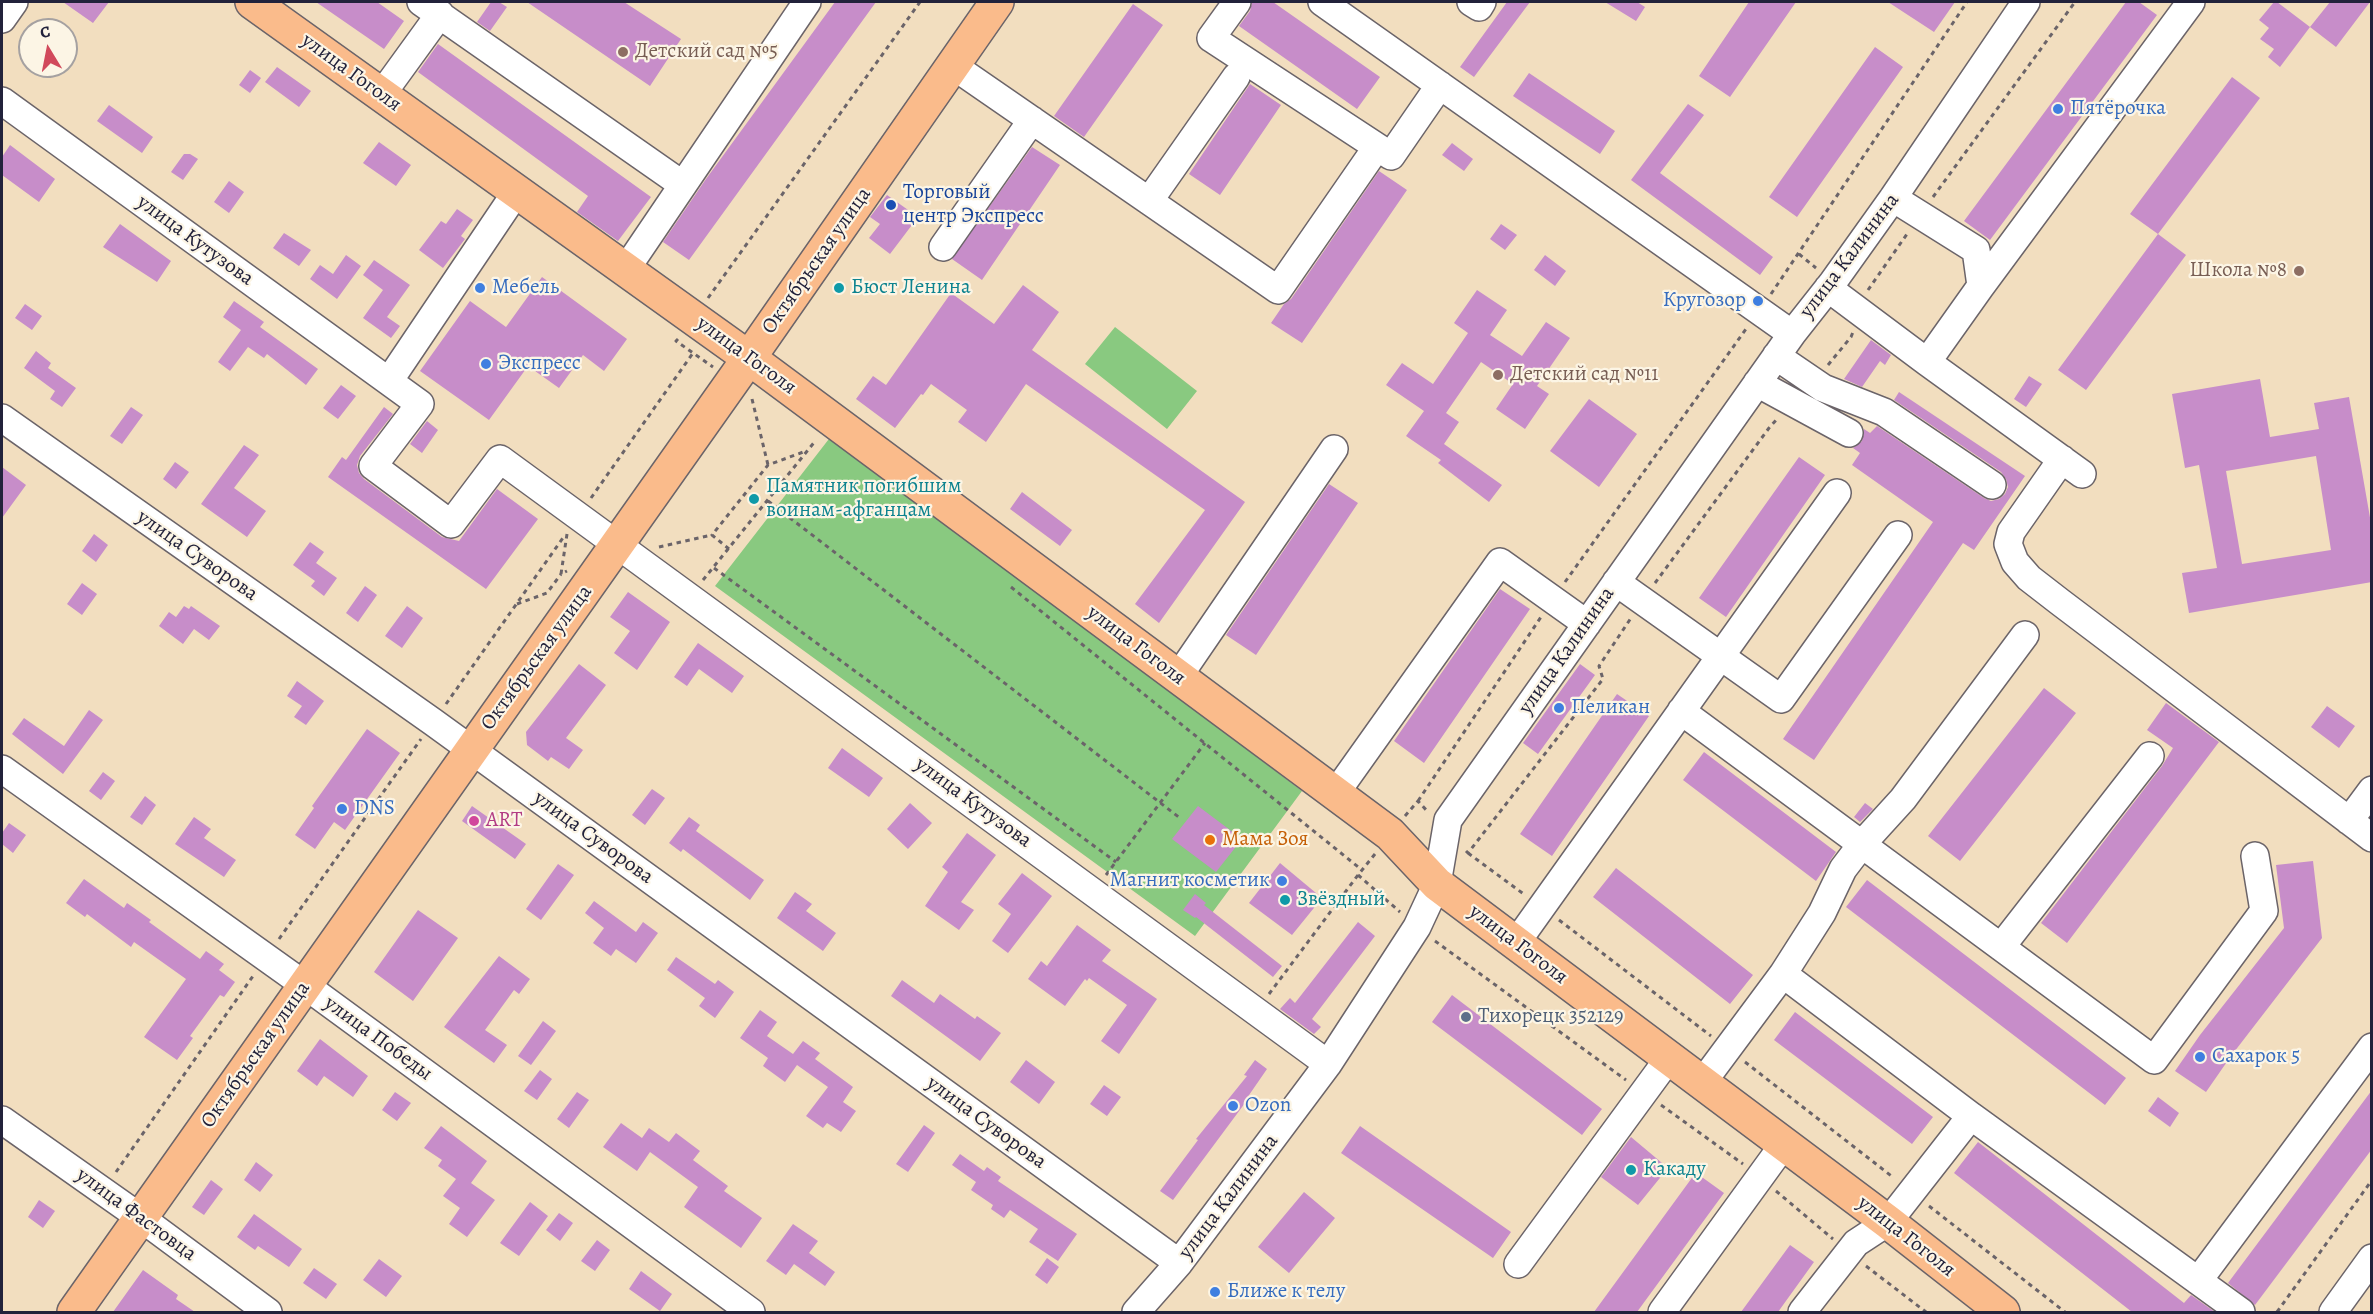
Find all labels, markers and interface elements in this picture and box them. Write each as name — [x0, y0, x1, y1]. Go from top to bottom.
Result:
north arrow — [18, 18, 78, 78]
text: С — [38, 21, 52, 44]
street label: улица Гоголя — [296, 28, 406, 118]
place label: Детский сад №5 — [635, 39, 778, 65]
marker: Детский сад №5 — [616, 45, 630, 59]
place label: Пятёрочка — [2070, 96, 2166, 122]
marker: Пятёрочка — [2051, 102, 2065, 116]
place label: Торговый центр Экспресс — [903, 180, 1044, 230]
street label: Октябрьская улица — [757, 183, 877, 339]
street label: улица Калинина — [1795, 189, 1905, 323]
street label: улица Кутузова — [132, 190, 258, 292]
marker: Торговый центр Экспресс — [884, 198, 898, 212]
place label: Школа №8 — [2189, 258, 2287, 284]
marker: Школа №8 — [2292, 264, 2306, 278]
place label: Мебель — [492, 275, 559, 301]
place label: Бюст Ленина — [851, 275, 971, 301]
marker: Мебель — [473, 281, 487, 295]
marker: Бюст Ленина — [832, 281, 846, 295]
place label: Кругозор — [1663, 288, 1746, 314]
marker: Кругозор — [1751, 294, 1765, 308]
street label: улица Гоголя — [691, 311, 801, 401]
place label: Экспресс — [498, 351, 581, 377]
marker: Экспресс — [479, 357, 493, 371]
place label: Детский сад №11 — [1510, 362, 1658, 388]
marker: Детский сад №11 — [1491, 368, 1505, 382]
place label: Памятник погибшим воинам-афганцам — [766, 474, 961, 524]
marker: Памятник погибшим воинам-афганцам — [747, 492, 761, 506]
street label: улица Суворова — [132, 505, 262, 607]
street label: Октябрьская улица — [476, 580, 598, 736]
street label: улица Калинина — [1514, 582, 1620, 720]
street label: улица Гоголя — [1082, 601, 1190, 691]
place label: Пеликан — [1571, 695, 1650, 721]
marker: Пеликан — [1552, 701, 1566, 715]
street label: улица Кутузова — [910, 752, 1036, 854]
street label: улица Суворова — [528, 786, 658, 890]
place label: DNS — [354, 796, 395, 822]
marker: DNS — [335, 802, 349, 816]
place label: ART — [486, 808, 523, 834]
marker: ART — [467, 814, 481, 828]
place label: Мама Зоя — [1222, 827, 1308, 853]
marker: Мама Зоя — [1203, 833, 1217, 847]
place label: Магнит косметик — [1110, 868, 1270, 894]
marker: Магнит косметик — [1275, 874, 1289, 888]
place label: Звёздный — [1297, 887, 1385, 913]
marker: Звёздный — [1278, 893, 1292, 907]
street label: улица Гоголя — [1464, 900, 1572, 990]
street label: Октябрьская улица — [196, 977, 316, 1133]
street label: улица Победы — [319, 991, 437, 1087]
place label: Тихорецк 352129 — [1478, 1004, 1623, 1030]
marker: Тихорецк 352129 — [1459, 1010, 1473, 1024]
place label: Сахарок 5 — [2212, 1044, 2300, 1070]
marker: Сахарок 5 — [2193, 1050, 2207, 1064]
street label: улица Суворова — [921, 1071, 1051, 1175]
place label: Ozon — [1245, 1093, 1291, 1119]
marker: Ozon — [1226, 1099, 1240, 1113]
street label: улица Калинина — [1174, 1130, 1284, 1264]
place label: Какаду — [1643, 1157, 1706, 1183]
street label: улица Фастовца — [71, 1163, 201, 1267]
marker: Какаду — [1624, 1163, 1638, 1177]
street label: улица Гоголя — [1852, 1191, 1960, 1283]
place label: Ближе к телу — [1227, 1279, 1345, 1305]
marker: Ближе к телу — [1208, 1285, 1222, 1299]

